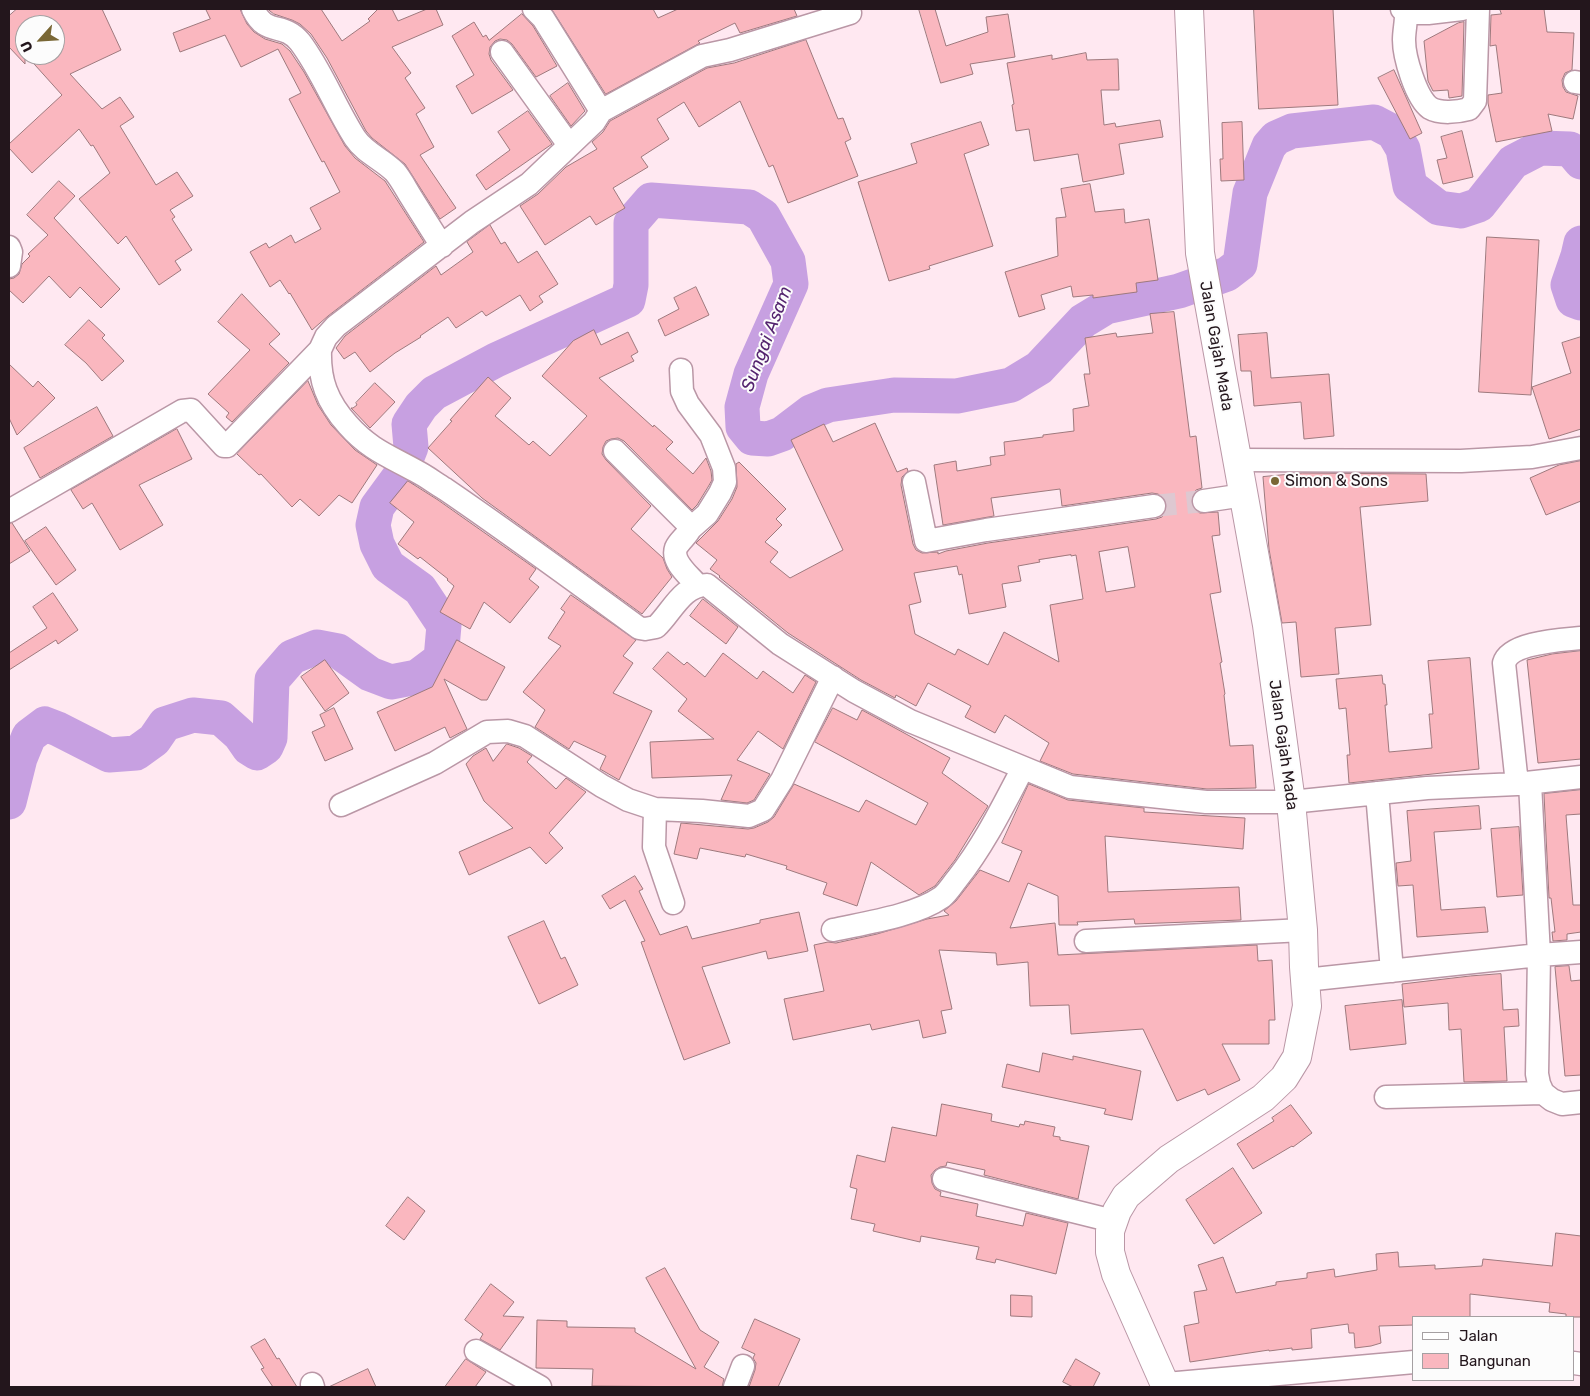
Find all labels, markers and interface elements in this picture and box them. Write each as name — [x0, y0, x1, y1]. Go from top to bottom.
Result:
north arrow — [15, 15, 65, 65]
text: U — [17, 38, 37, 55]
street label: Jalan Gajah Mada — [1195, 280, 1237, 412]
water label: Sungai Asam — [737, 283, 797, 395]
place label: Simon & Sons — [1285, 471, 1388, 491]
marker: Simon & Sons — [1269, 475, 1281, 487]
street label: Jalan Gajah Mada — [1264, 679, 1302, 811]
legend — [1412, 1316, 1575, 1381]
text: Jalan — [1459, 1327, 1498, 1345]
text: Bangunan — [1459, 1352, 1531, 1370]

